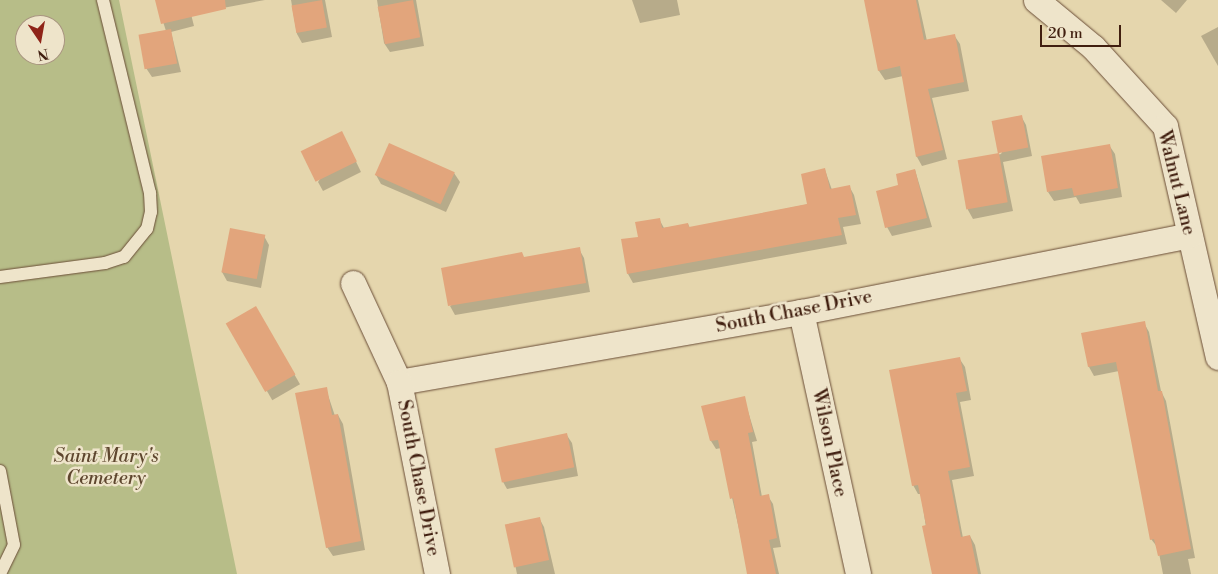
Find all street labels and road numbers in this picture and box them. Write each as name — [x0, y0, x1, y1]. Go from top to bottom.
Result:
street label: Walnut Lane — [1152, 128, 1200, 238]
street label: South Chase Drive — [714, 286, 874, 338]
street label: Wilson Place — [806, 387, 852, 499]
street label: South Chase Drive — [392, 398, 444, 558]

